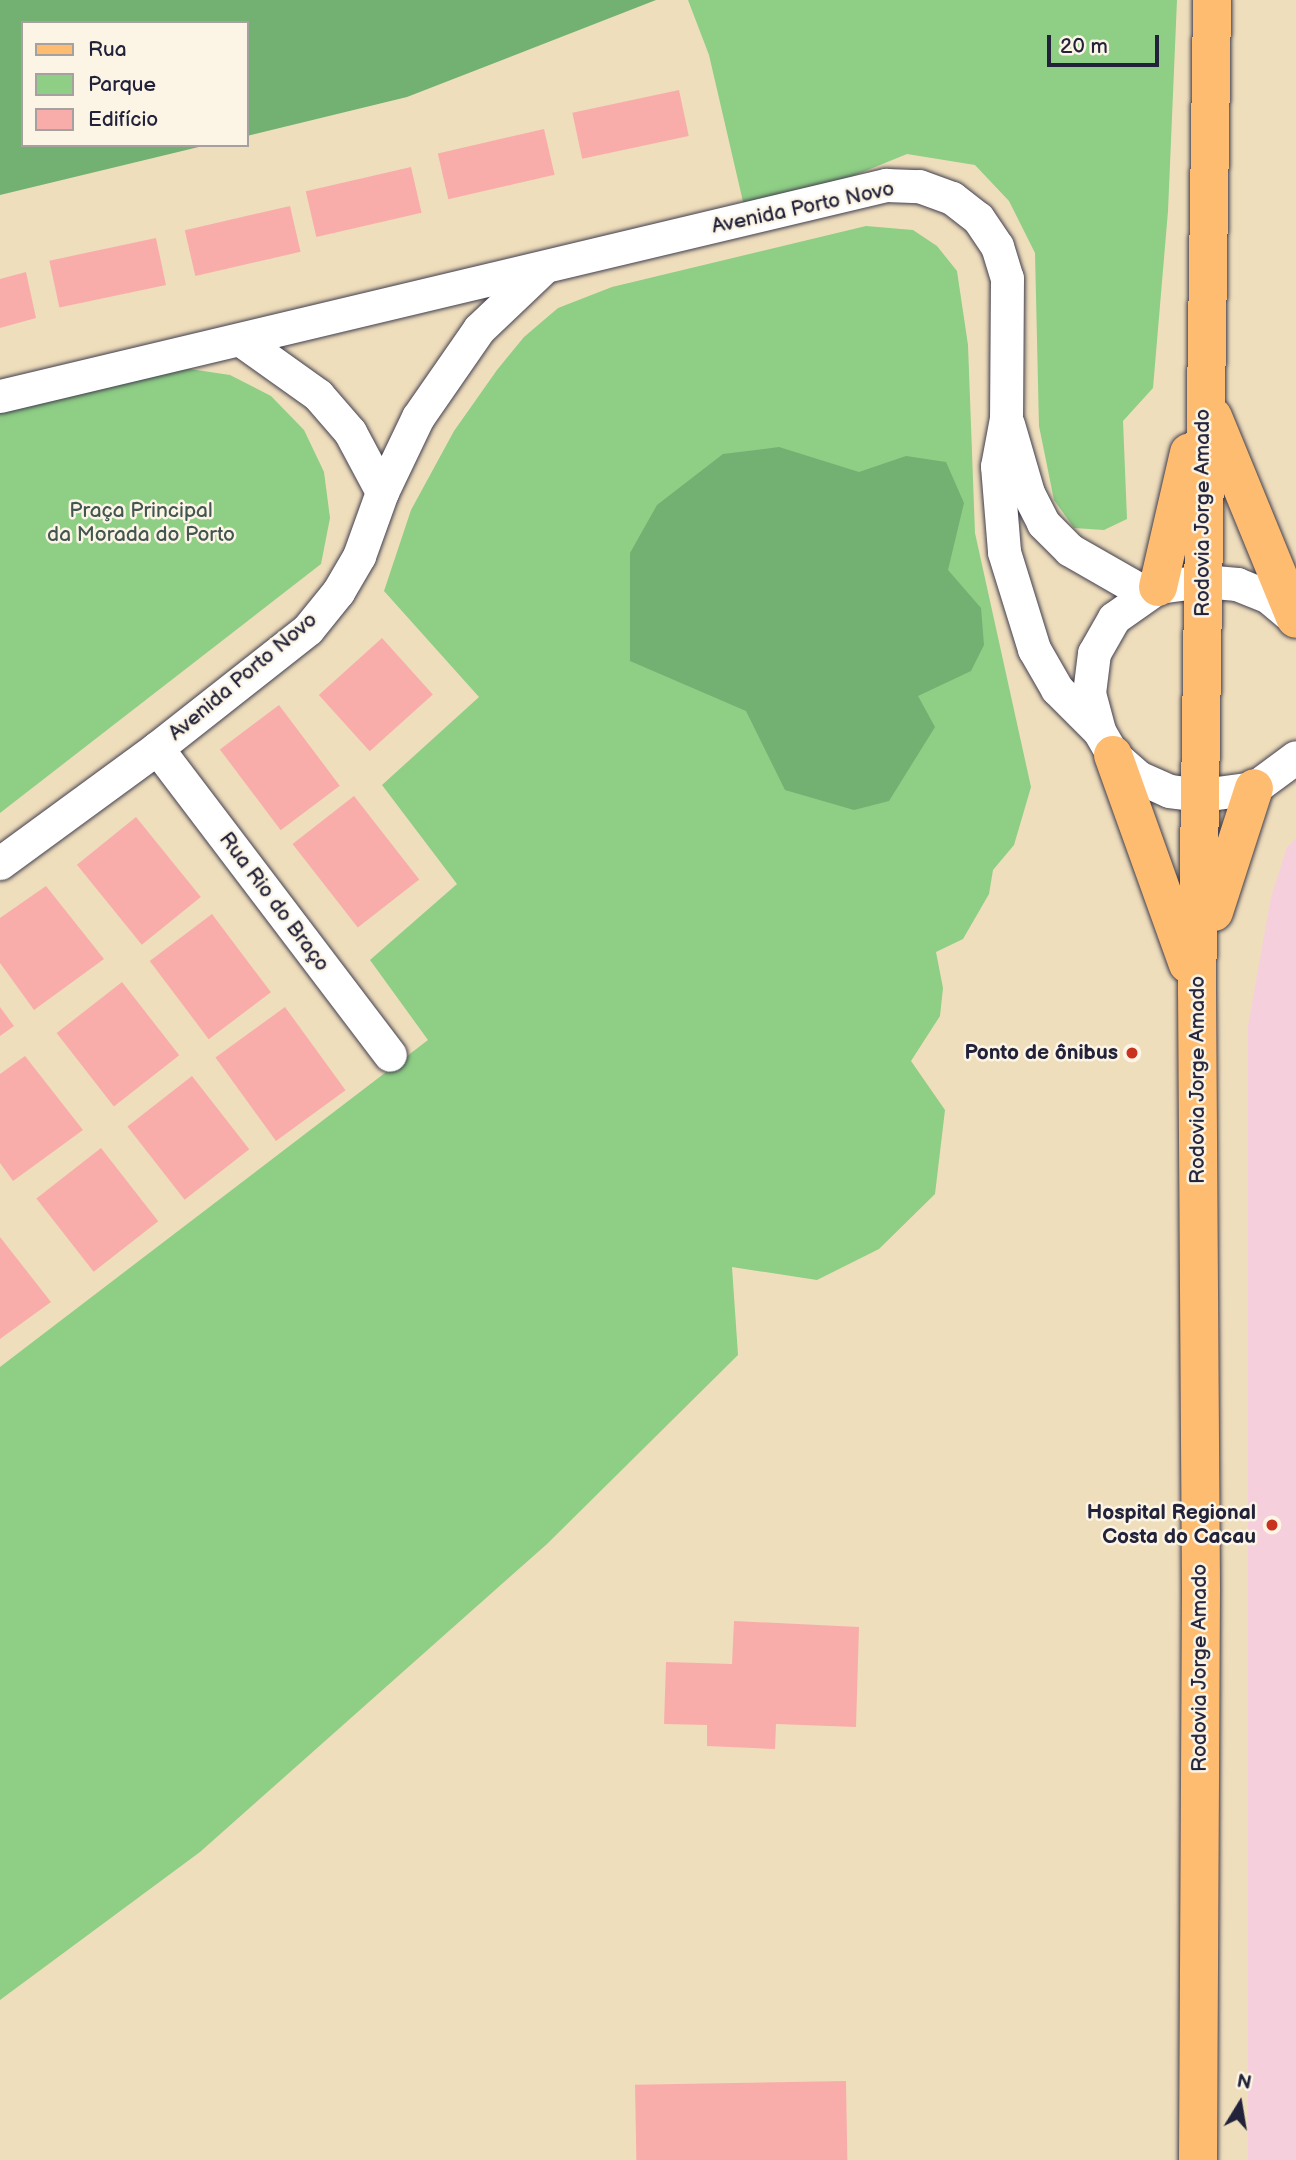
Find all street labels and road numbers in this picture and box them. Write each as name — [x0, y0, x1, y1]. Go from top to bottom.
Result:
street label: Avenida Porto Novo — [709, 176, 897, 240]
street label: Rodovia Jorge Amado — [1190, 408, 1216, 618]
street label: Avenida Porto Novo — [164, 608, 322, 746]
street label: Rua Rio do Braço — [213, 827, 335, 977]
street label: Rodovia Jorge Amado — [1185, 975, 1211, 1185]
street label: Rodovia Jorge Amado — [1187, 1563, 1213, 1773]

